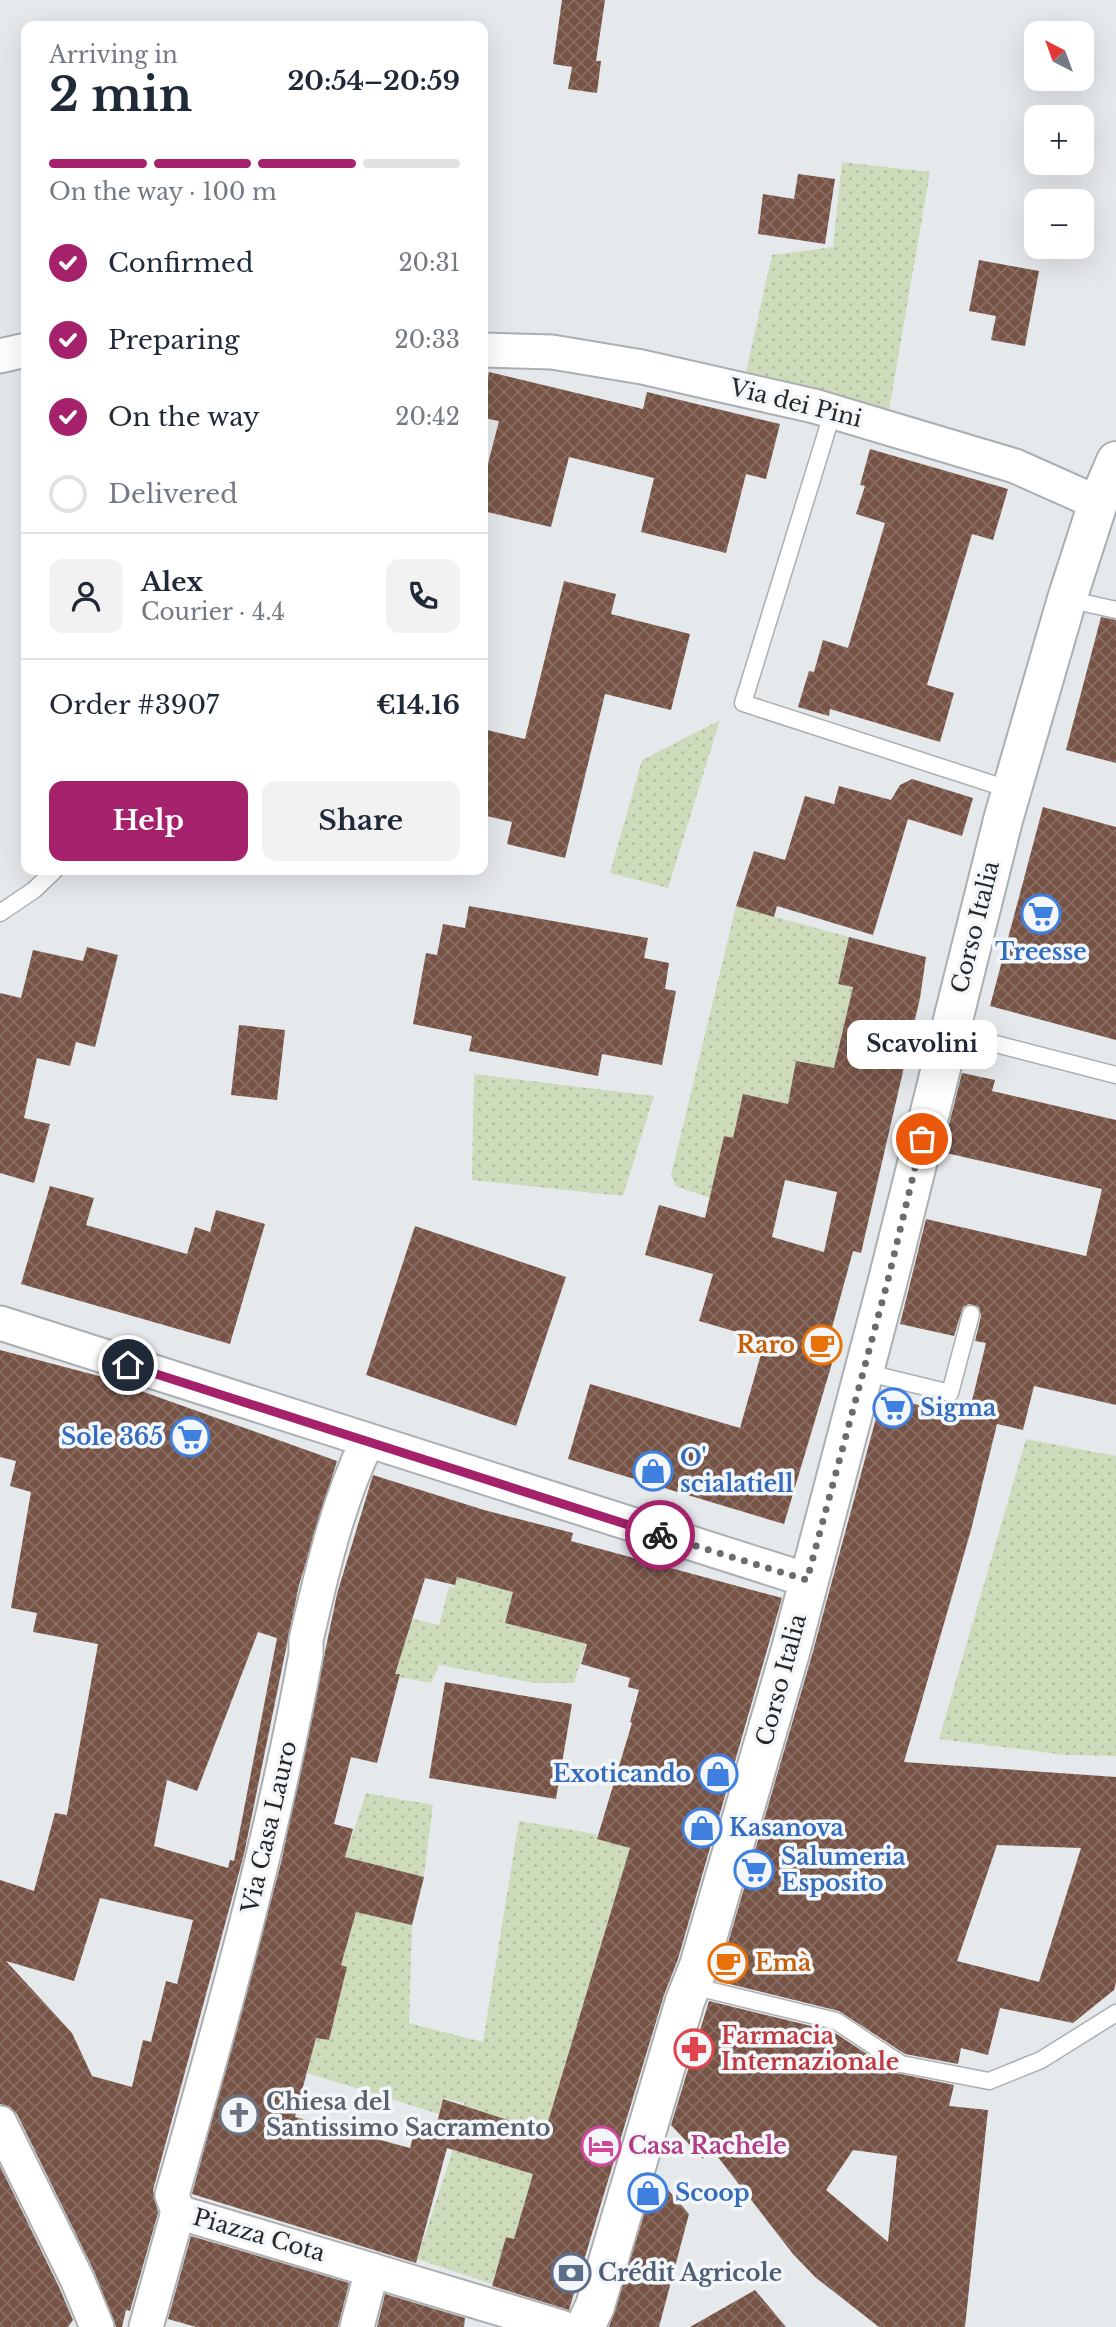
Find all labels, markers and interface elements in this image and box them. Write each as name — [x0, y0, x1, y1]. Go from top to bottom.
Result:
north arrow — [1024, 21, 1094, 91]
map controls — [1024, 21, 1094, 259]
text: Arriving in — [49, 41, 178, 69]
text: 20:54–20:59 — [287, 65, 460, 97]
text: 2 min — [49, 66, 192, 123]
button: + — [1024, 105, 1094, 175]
text: On the way · 100 m — [49, 178, 277, 206]
button: − — [1024, 189, 1094, 259]
icon: check — [49, 244, 87, 282]
text: Confirmed — [108, 247, 253, 279]
text: 20:31 — [398, 249, 460, 277]
icon: check — [49, 321, 87, 359]
text: Preparing — [108, 324, 240, 356]
text: 20:33 — [395, 326, 460, 354]
street label: Via dei Pini — [726, 373, 865, 433]
icon: check — [49, 398, 87, 436]
text: On the way — [108, 401, 260, 433]
text: 20:42 — [395, 403, 460, 431]
text: Delivered — [108, 478, 238, 510]
button: person — [49, 559, 123, 633]
button: phone — [386, 559, 460, 633]
text: Alex — [141, 566, 203, 598]
text: Courier · 4.4 — [141, 598, 285, 626]
text: Order #3907 — [49, 689, 219, 721]
text: €14.16 — [376, 689, 460, 721]
button: Help — [49, 781, 248, 861]
button: Share — [262, 781, 460, 861]
street label: Corso Italia — [945, 858, 1005, 996]
supermarket icon: Treesse — [1020, 893, 1062, 935]
place label: Treesse — [995, 938, 1087, 966]
callout: Scavolini — [847, 1020, 997, 1069]
text: Scavolini — [866, 1030, 978, 1058]
pin — [892, 1109, 952, 1169]
icon: bag — [903, 1120, 941, 1158]
cafe icon: Raro — [801, 1324, 843, 1366]
place label: Raro — [737, 1331, 795, 1359]
pin — [98, 1335, 158, 1395]
icon: home — [109, 1346, 147, 1384]
supermarket icon: Sigma — [872, 1387, 914, 1429]
place label: Sigma — [920, 1394, 996, 1422]
supermarket icon: Sole 365 — [169, 1416, 211, 1458]
place label: Sole 365 — [61, 1423, 163, 1451]
place label: O' scialatiell — [680, 1444, 793, 1498]
shop icon: O' scialatiell — [632, 1450, 674, 1492]
courier — [625, 1500, 695, 1570]
icon: bike — [641, 1516, 679, 1554]
street label: Corso Italia — [750, 1611, 812, 1749]
street label: Via Casa Lauro — [235, 1738, 302, 1917]
shop icon: Exoticando — [697, 1753, 739, 1795]
place label: Exoticando — [553, 1760, 691, 1788]
shop icon: Kasanova — [681, 1807, 723, 1849]
place label: Kasanova — [729, 1814, 844, 1842]
place label: Salumeria Esposito — [781, 1843, 906, 1897]
supermarket icon: Salumeria Esposito — [733, 1849, 775, 1891]
cafe icon: Emà — [707, 1942, 749, 1984]
place label: Emà — [755, 1949, 811, 1977]
place label: Farmacia Internazionale — [721, 2022, 899, 2076]
pharmacy icon: Farmacia Internazionale — [673, 2028, 715, 2070]
place label: Chiesa del Santissimo Sacramento — [266, 2088, 550, 2142]
church icon: Chiesa del Santissimo Sacramento — [218, 2094, 260, 2136]
hotel icon: Casa Rachele — [580, 2125, 622, 2167]
place label: Casa Rachele — [628, 2132, 787, 2160]
shop icon: Scoop — [627, 2172, 669, 2214]
place label: Scoop — [675, 2179, 750, 2207]
street label: Piazza Cota — [190, 2203, 328, 2267]
bank icon: Crédit Agricole — [550, 2252, 592, 2294]
place label: Crédit Agricole — [598, 2259, 782, 2287]

